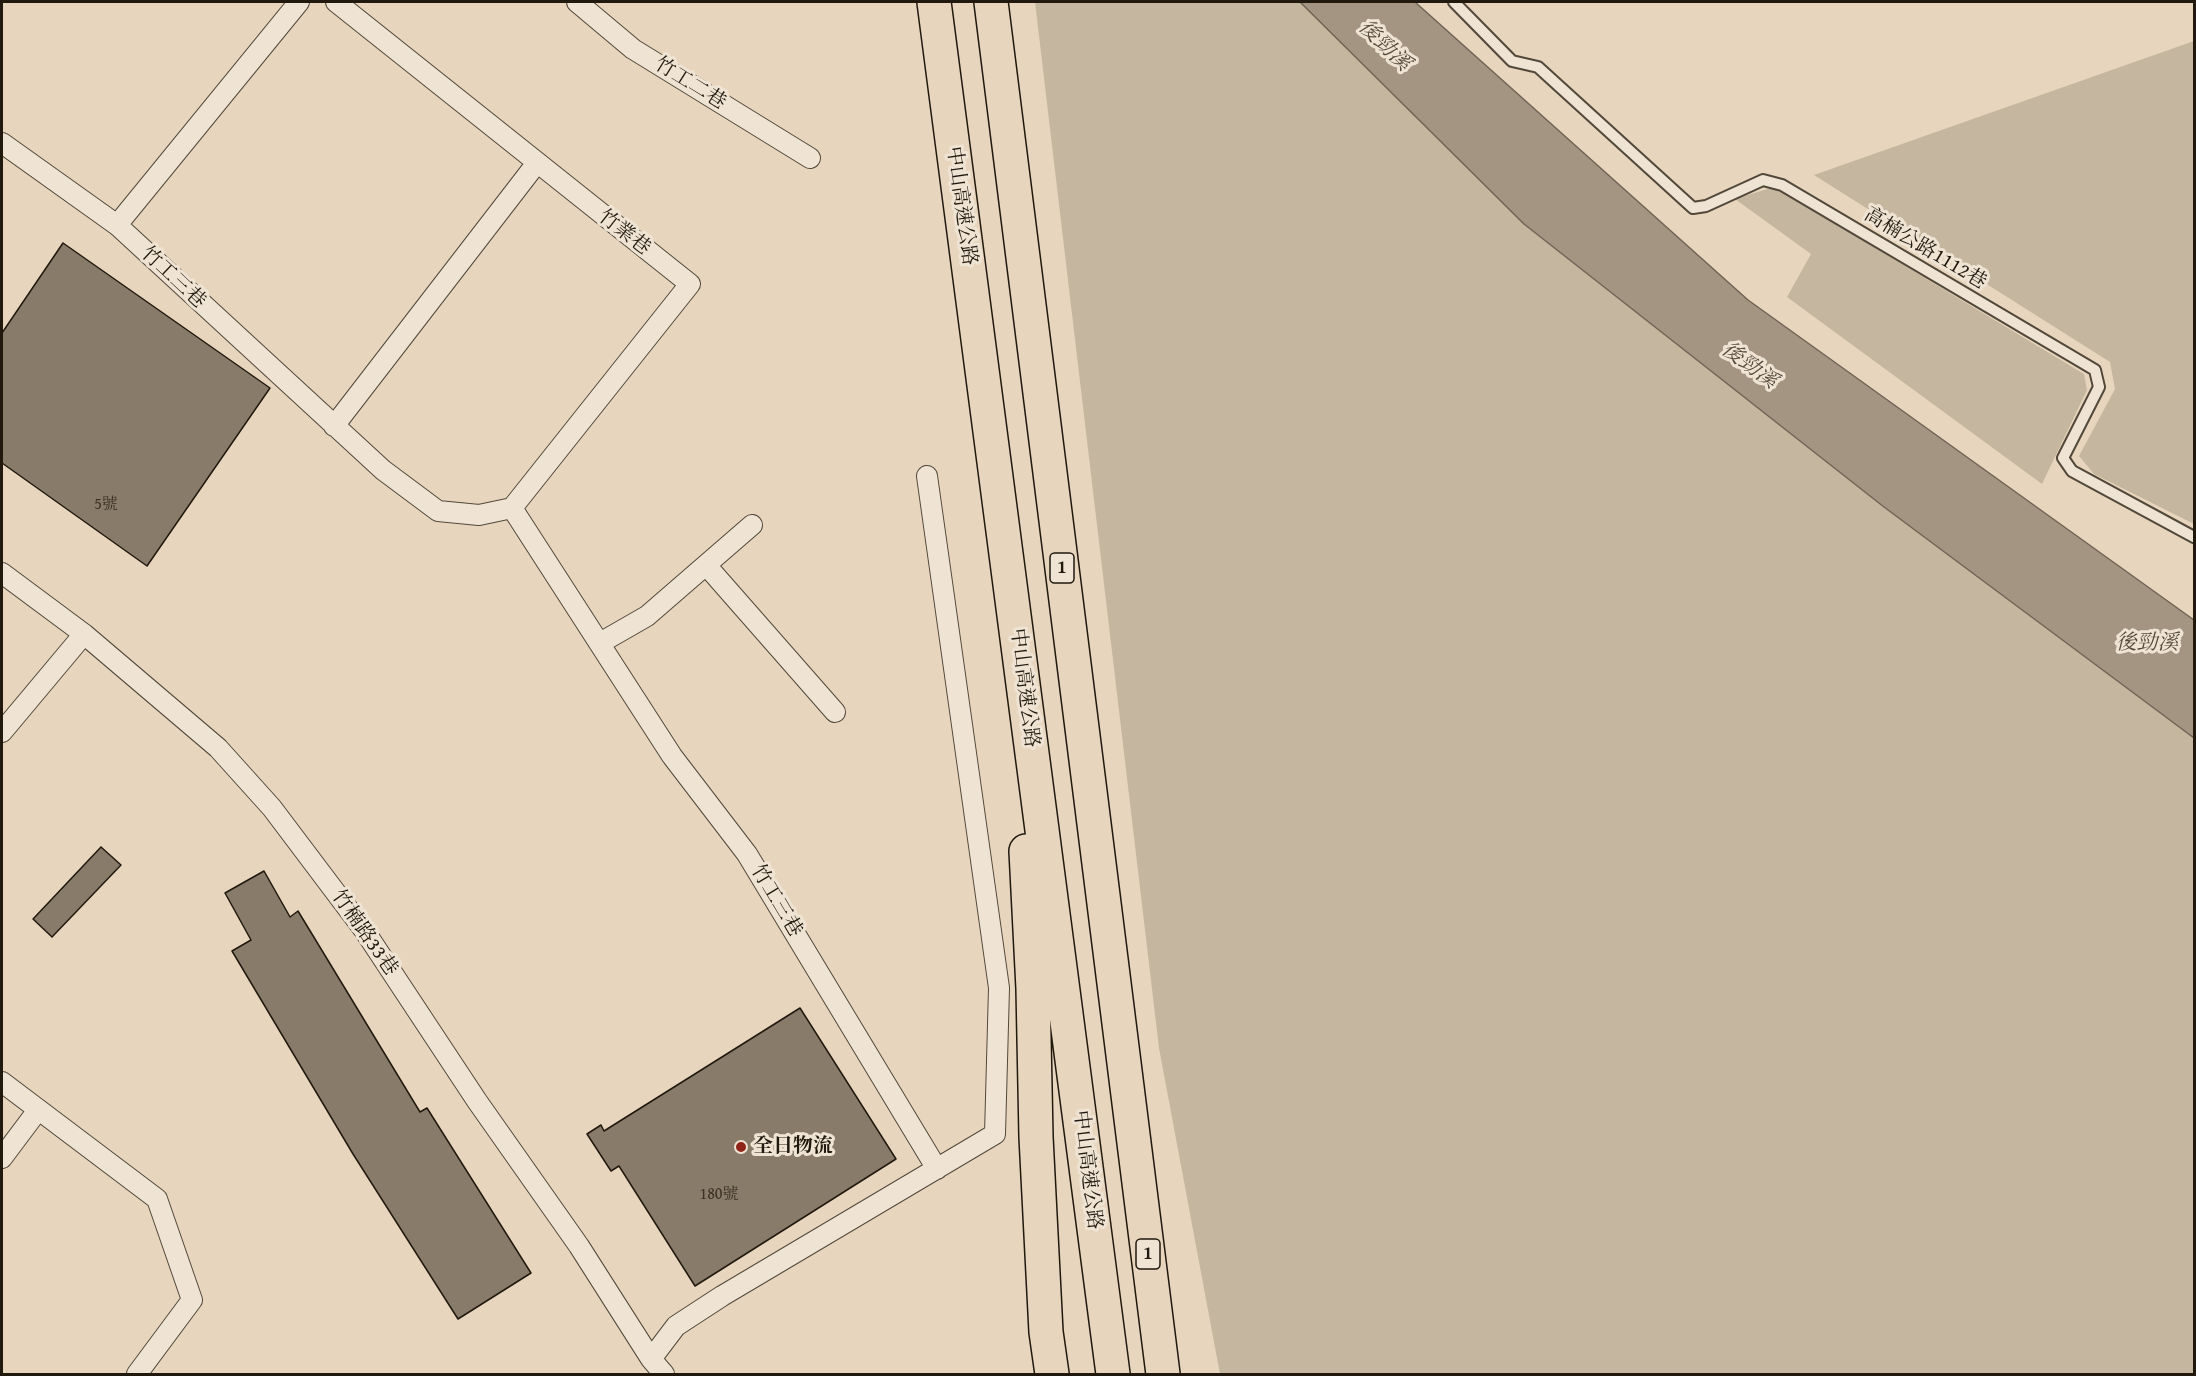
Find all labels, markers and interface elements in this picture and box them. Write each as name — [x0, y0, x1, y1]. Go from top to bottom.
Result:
water label: 後勁溪 — [1353, 15, 1415, 77]
street label: 竹工二巷 — [650, 53, 730, 115]
street label: 中山高速公路 — [941, 145, 981, 267]
street label: 高楠公路1112巷 — [1859, 203, 1991, 295]
street label: 竹業巷 — [593, 205, 655, 261]
street label: 竹工三巷 — [136, 242, 210, 314]
water label: 後勁溪 — [1716, 337, 1782, 395]
house number: 5號 — [94, 495, 118, 515]
road number: 1 — [1050, 553, 1074, 583]
street label: 中山高速公路 — [1005, 627, 1043, 749]
water label: 後勁溪 — [2116, 631, 2178, 657]
street label: 竹工三巷 — [745, 861, 807, 941]
street label: 竹楠路33巷 — [326, 885, 402, 981]
street label: 中山高速公路 — [1068, 1109, 1106, 1231]
place label: 全日物流 — [753, 1135, 833, 1159]
marker: 全日物流 — [734, 1140, 748, 1154]
house number: 180號 — [699, 1185, 739, 1205]
road number: 1 — [1136, 1239, 1160, 1269]

